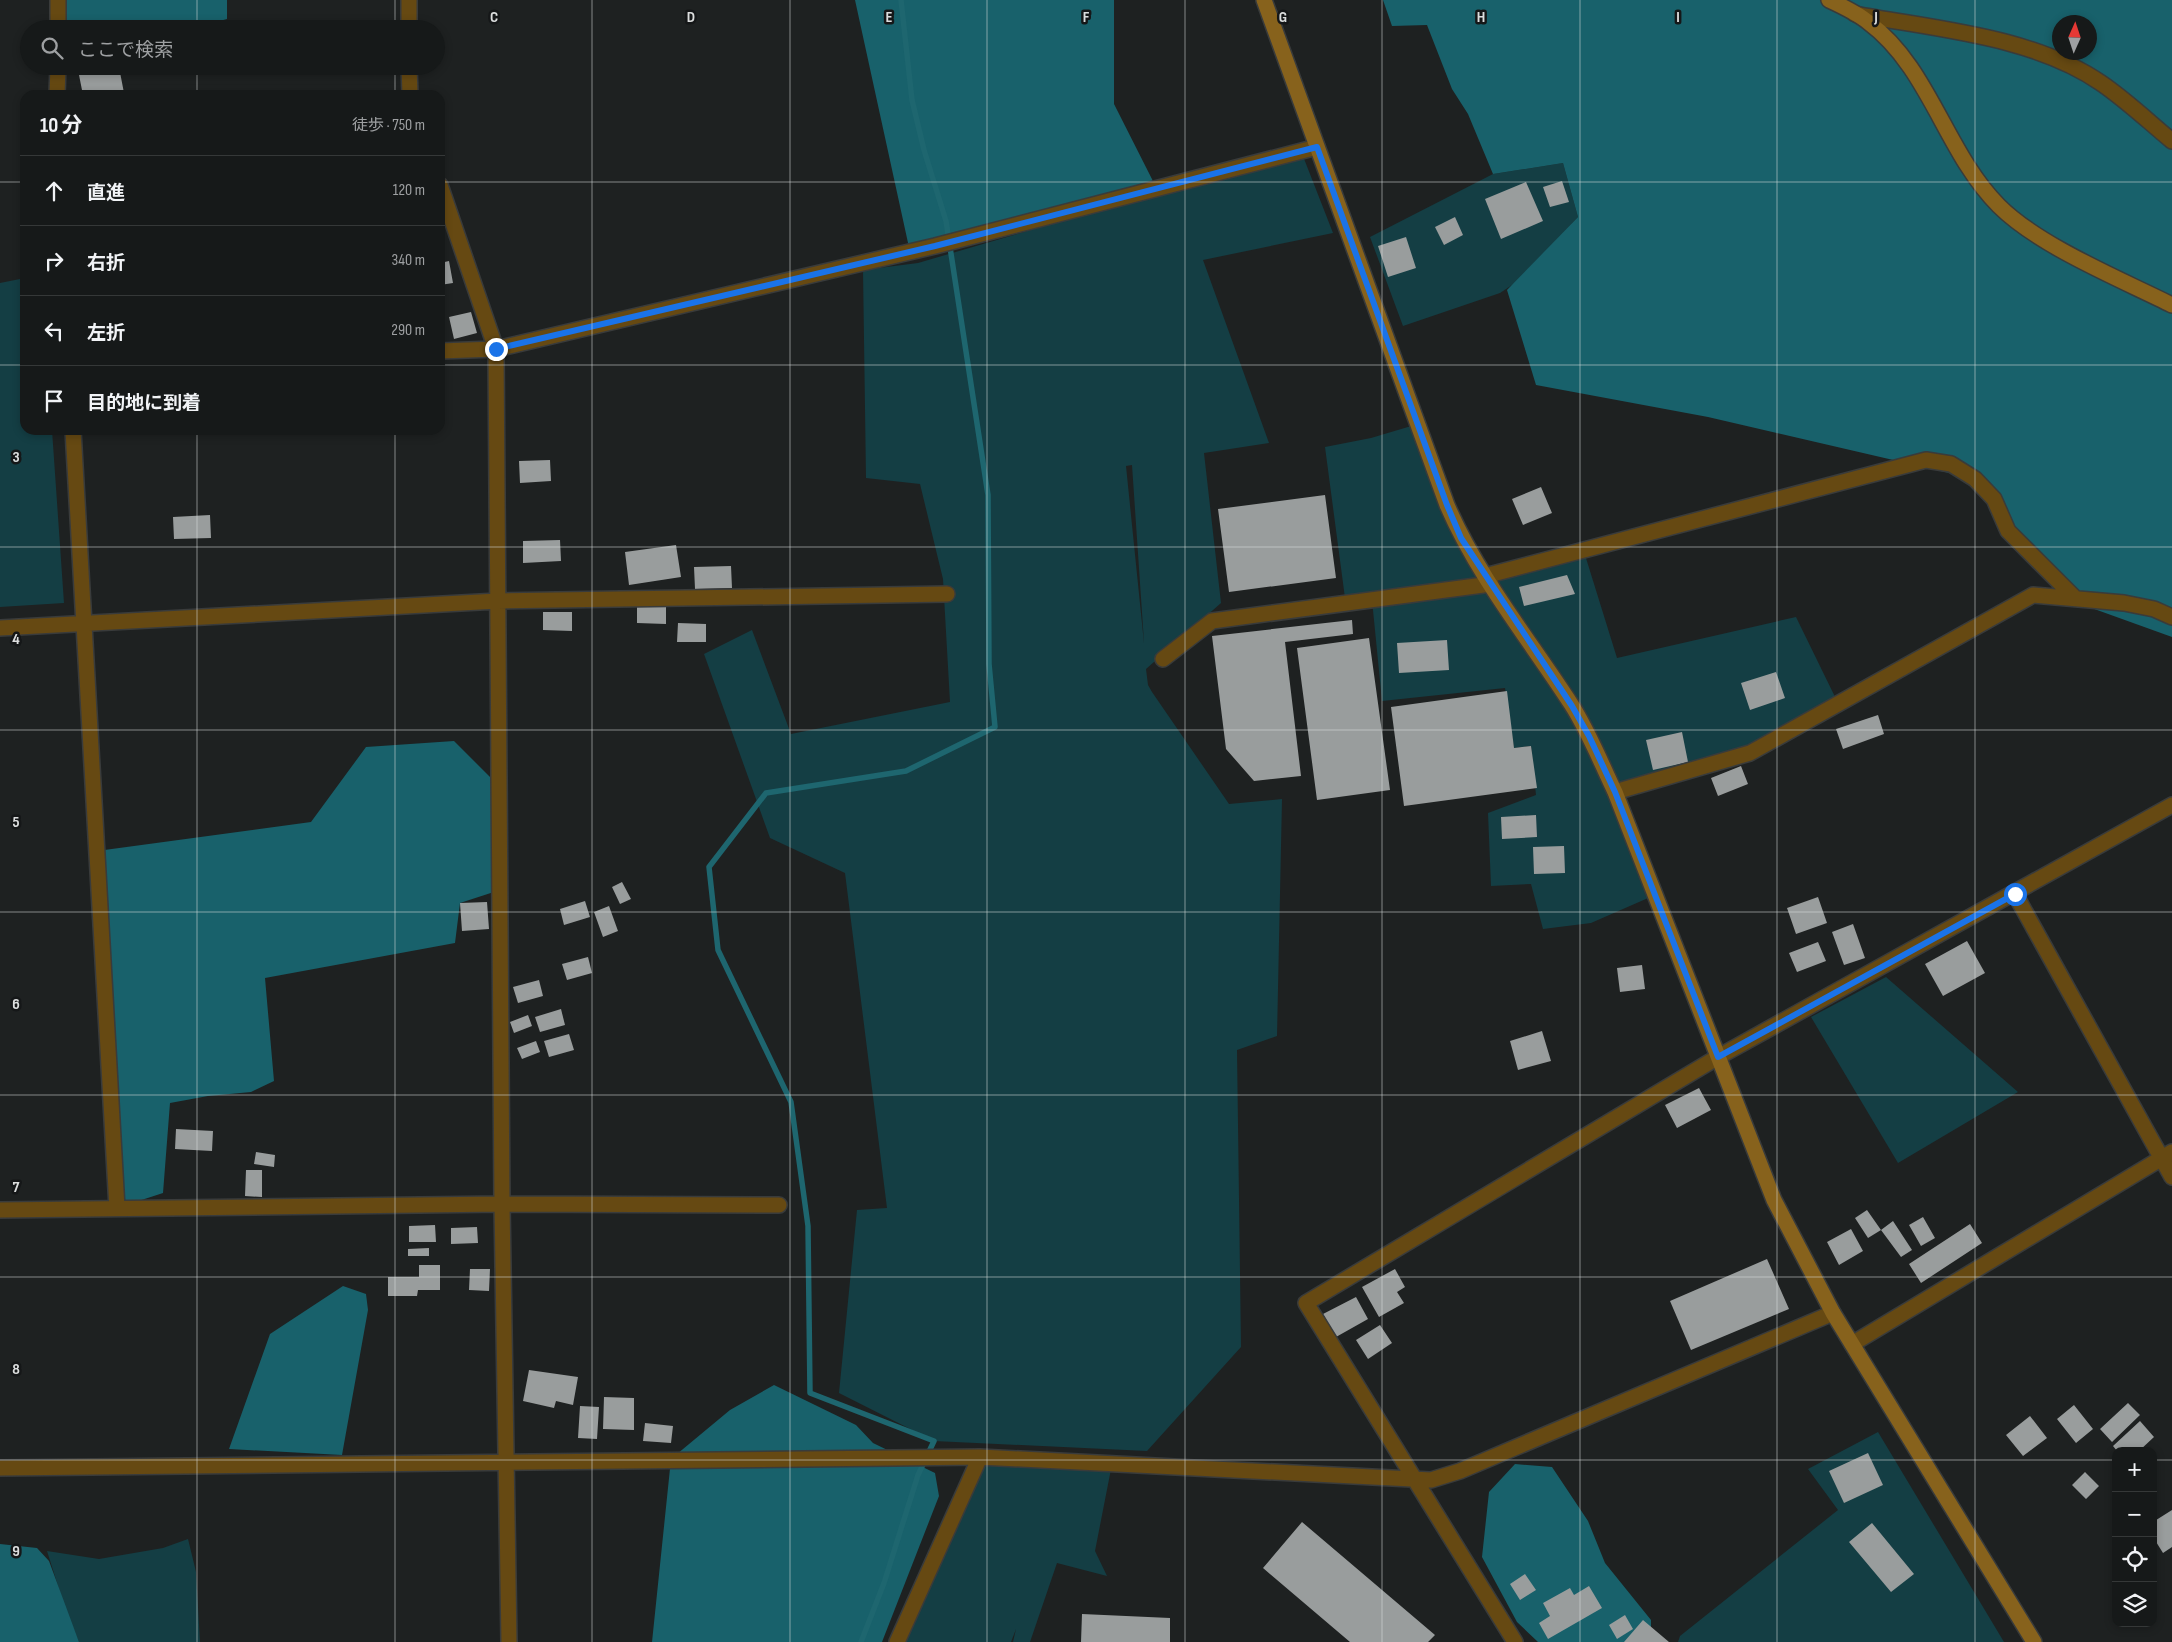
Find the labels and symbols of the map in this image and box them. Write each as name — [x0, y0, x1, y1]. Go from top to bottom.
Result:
text: C — [490, 8, 498, 27]
text: D — [687, 8, 695, 27]
text: E — [886, 8, 893, 27]
text: F — [1083, 8, 1090, 27]
text: G — [1279, 8, 1287, 27]
text: H — [1477, 8, 1485, 27]
text: I — [1676, 8, 1680, 27]
text: J — [1873, 8, 1878, 27]
north arrow — [2052, 15, 2097, 60]
route end — [485, 338, 508, 361]
text: 3 — [12, 448, 20, 467]
text: 4 — [12, 630, 20, 649]
text: 5 — [12, 813, 20, 832]
route start — [2004, 883, 2027, 906]
text: 6 — [12, 995, 20, 1014]
text: 7 — [13, 1178, 20, 1197]
text: 8 — [12, 1360, 20, 1379]
text: 9 — [12, 1542, 20, 1561]

